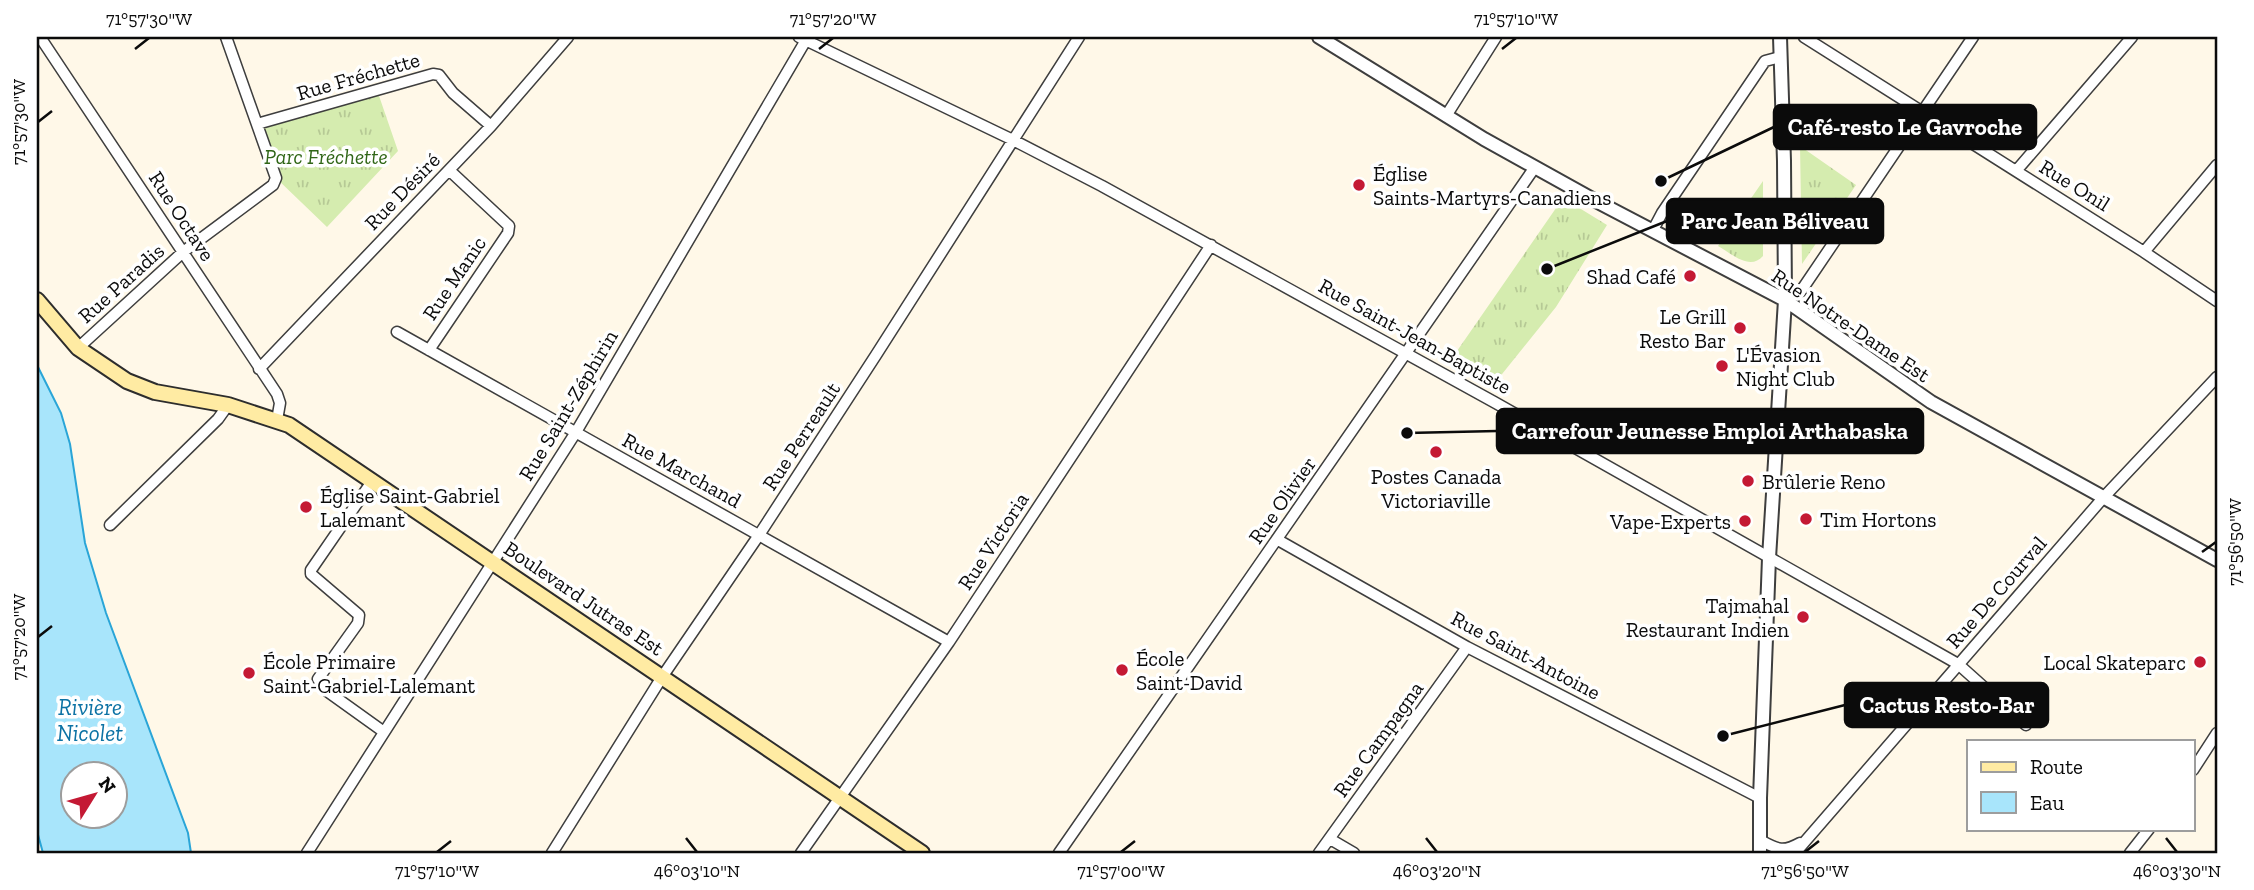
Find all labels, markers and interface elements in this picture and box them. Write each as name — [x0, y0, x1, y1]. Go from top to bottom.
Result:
text: 71°57'30"W — [106, 8, 192, 30]
text: 71°57'20"W — [790, 8, 876, 30]
text: 71°57'10"W — [1474, 8, 1558, 30]
street label: Rue Fréchette — [294, 47, 422, 105]
text: 71°57'30"W — [8, 79, 30, 165]
callout: Café-resto Le Gavroche — [1774, 105, 2036, 149]
text: Café-resto Le Gavroche — [1788, 113, 2022, 141]
park label: Parc Fréchette — [264, 144, 388, 169]
street label: Rue Désiré — [359, 147, 445, 235]
street label: Rue Onil — [2035, 154, 2115, 217]
place label: Église Saints-Martyrs-Canadiens — [1373, 161, 1612, 210]
street label: Rue Octave — [144, 166, 220, 266]
marker: Église Saints-Martyrs-Canadiens — [1351, 177, 1367, 193]
callout: Parc Jean Béliveau — [1667, 199, 1883, 243]
text: Parc Jean Béliveau — [1681, 207, 1869, 235]
street label: Rue Manic — [417, 231, 491, 325]
street label: Rue Paradis — [73, 238, 169, 328]
street label: Rue Notre-Dame Est — [1767, 263, 1935, 387]
place label: Shad Café — [1586, 264, 1676, 289]
marker: Shad Café — [1682, 268, 1698, 284]
street label: Rue Saint-Jean-Baptiste — [1315, 273, 1516, 399]
place label: Le Grill Resto Bar — [1639, 304, 1726, 353]
marker: Le Grill Resto Bar — [1732, 320, 1748, 336]
street label: Rue Saint-Zéphirin — [513, 325, 623, 485]
place label: L'Évasion Night Club — [1736, 342, 1835, 391]
marker: L'Évasion Night Club — [1714, 358, 1730, 374]
street label: Rue Perreault — [757, 377, 845, 495]
callout: Carrefour Jeunesse Emploi Arthabaska — [1497, 409, 1923, 453]
text: Carrefour Jeunesse Emploi Arthabaska — [1512, 417, 1909, 445]
street label: Rue Marchand — [618, 427, 746, 513]
marker: Postes Canada Victoriaville — [1428, 444, 1444, 460]
street label: Rue Olivier — [1243, 452, 1321, 548]
place label: Postes Canada Victoriaville — [1371, 464, 1501, 513]
place label: Brûlerie Reno — [1762, 469, 1885, 494]
marker: Brûlerie Reno — [1740, 473, 1756, 489]
place label: Église Saint-Gabriel Lalemant — [320, 483, 500, 532]
street label: Rue Victoria — [952, 488, 1034, 594]
text: 71°56'50"W — [2224, 498, 2246, 586]
marker: Église Saint-Gabriel Lalemant — [298, 499, 314, 515]
place label: Tim Hortons — [1820, 507, 1937, 532]
place label: Vape-Experts — [1609, 509, 1731, 534]
marker: Tim Hortons — [1798, 511, 1814, 527]
marker: Vape-Experts — [1737, 513, 1753, 529]
street label: Rue De Courval — [1941, 531, 2052, 653]
street label: Boulevard Jutras Est — [500, 535, 669, 661]
place label: Tajmahal Restaurant Indien — [1626, 593, 1789, 642]
text: 71°57'20"W — [8, 594, 30, 680]
street label: Rue Saint-Antoine — [1447, 605, 1605, 705]
marker: Tajmahal Restaurant Indien — [1795, 609, 1811, 625]
place label: École Saint-David — [1136, 646, 1243, 695]
place label: École Primaire Saint-Gabriel-Lalemant — [263, 649, 475, 698]
place label: Local Skateparc — [2043, 650, 2186, 675]
marker: Local Skateparc — [2192, 654, 2208, 670]
marker: École Saint-David — [1114, 662, 1130, 678]
marker: École Primaire Saint-Gabriel-Lalemant — [241, 665, 257, 681]
street label: Rue Campagna — [1328, 676, 1428, 802]
callout: Cactus Resto-Bar — [1845, 683, 2048, 727]
text: Cactus Resto-Bar — [1859, 691, 2035, 719]
water label: Rivière Nicolet — [57, 693, 123, 747]
legend — [1967, 740, 2194, 830]
text: Route — [2030, 754, 2083, 779]
north arrow — [60, 760, 130, 830]
text: N — [94, 772, 121, 798]
text: Eau — [2030, 790, 2064, 815]
text: 71°57'10"W — [395, 860, 479, 882]
text: 46°03'10"N — [654, 860, 740, 882]
text: 71°57'00"W — [1077, 860, 1165, 882]
text: 46°03'20"N — [1393, 860, 1481, 882]
text: 71°56'50"W — [1761, 860, 1849, 882]
text: 46°03'30"N — [2133, 860, 2221, 882]

